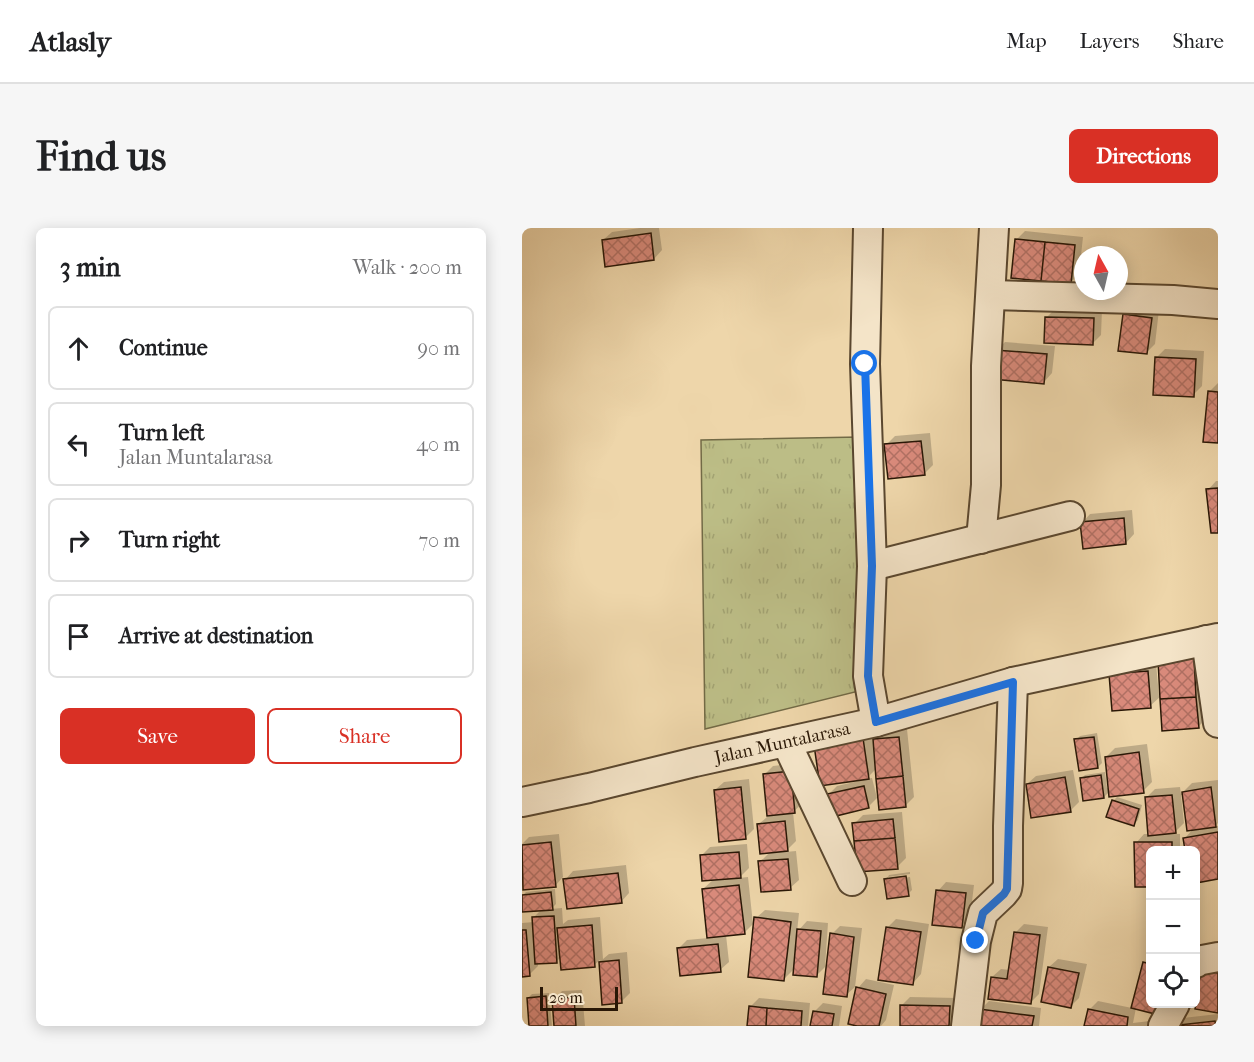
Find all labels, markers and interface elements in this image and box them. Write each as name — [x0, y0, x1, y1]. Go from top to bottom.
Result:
text: Atlasly — [30, 25, 111, 58]
text: Map — [1006, 29, 1047, 53]
text: Layers — [1080, 29, 1139, 53]
text: Share — [1172, 29, 1224, 53]
button: Directions — [1069, 129, 1218, 183]
text: Find us — [36, 132, 166, 181]
north arrow — [1074, 246, 1128, 300]
text: 3 min — [60, 252, 121, 283]
text: Walk · 200 m — [353, 256, 462, 279]
icon: ahead — [62, 332, 95, 365]
text: Continue — [119, 335, 208, 361]
text: 90 m — [418, 337, 460, 360]
route start — [851, 350, 877, 376]
text: Turn left — [119, 420, 205, 446]
icon: left — [62, 428, 95, 461]
text: 40 m — [416, 433, 460, 456]
text: Jalan Muntalarasa — [119, 446, 272, 469]
icon: right — [62, 524, 95, 557]
text: Turn right — [119, 527, 220, 553]
text: 70 m — [418, 529, 460, 552]
icon: arrive — [62, 620, 95, 653]
text: Arrive at destination — [119, 623, 313, 649]
button: Save — [60, 708, 255, 764]
button: Share — [267, 708, 462, 764]
street label: Jalan Muntalarasa — [711, 718, 853, 769]
map controls — [1146, 846, 1200, 1008]
button: + — [1146, 846, 1200, 900]
button: − — [1146, 900, 1200, 954]
route end — [962, 927, 988, 953]
button: locate — [1146, 954, 1200, 1008]
scale bar — [540, 984, 618, 1012]
text: 20 m — [549, 988, 583, 1007]

